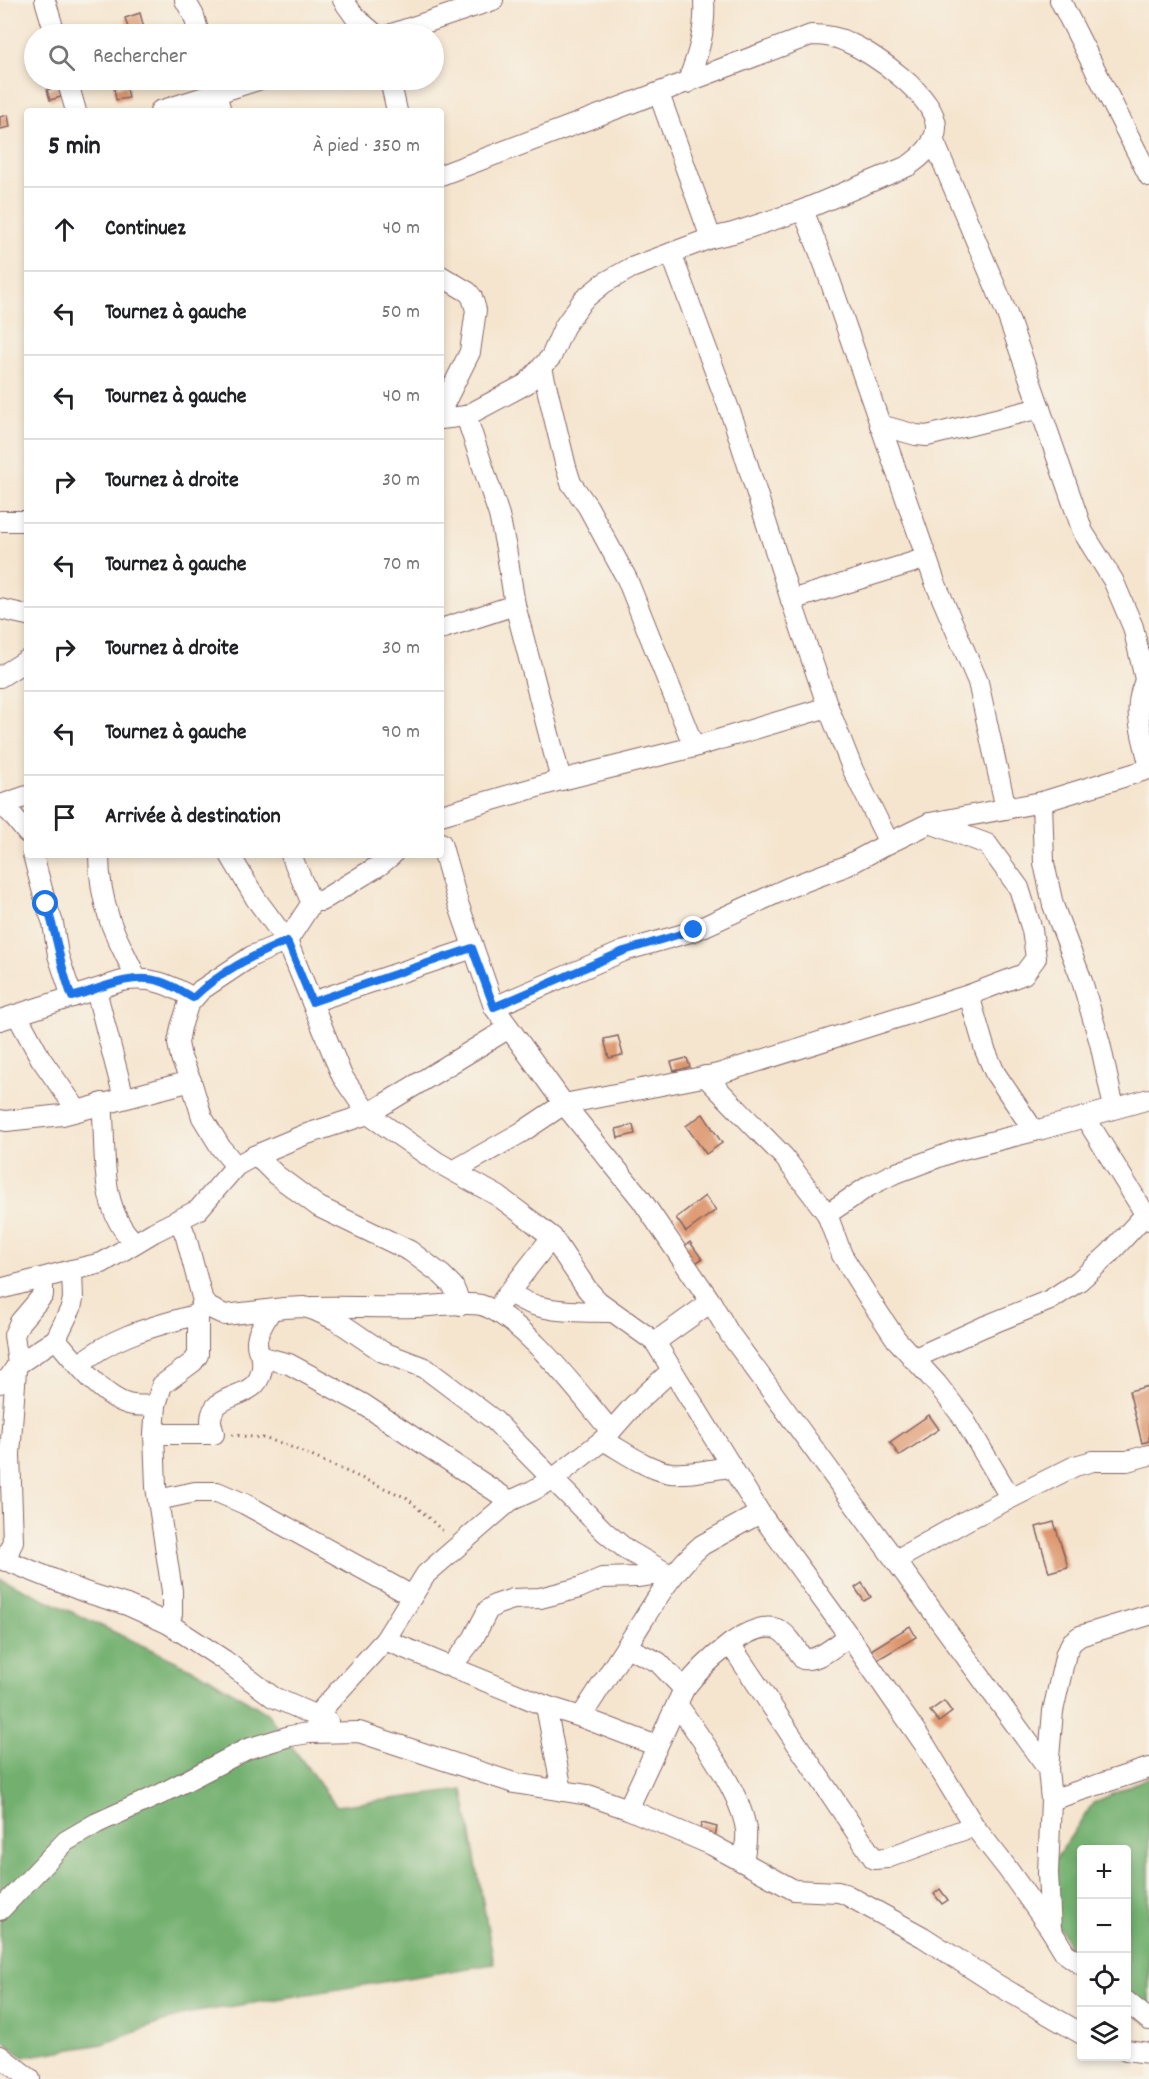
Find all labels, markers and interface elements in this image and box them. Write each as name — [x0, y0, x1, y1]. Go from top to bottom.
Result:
search box — [24, 24, 444, 90]
icon: search — [45, 41, 78, 74]
text: Rechercher — [93, 42, 187, 73]
text: 5 min — [48, 129, 101, 166]
text: À pied · 350 m — [313, 133, 420, 161]
icon: ahead — [48, 213, 81, 246]
text: Continuez — [105, 214, 186, 245]
text: 40 m — [382, 215, 420, 243]
icon: left — [48, 297, 81, 330]
text: Tournez à gauche — [105, 298, 247, 329]
text: 50 m — [382, 299, 420, 327]
icon: left — [48, 381, 81, 414]
text: Tournez à gauche — [105, 382, 247, 413]
text: 40 m — [382, 383, 420, 411]
icon: right — [48, 465, 81, 498]
text: Tournez à droite — [105, 466, 239, 497]
text: 30 m — [382, 467, 420, 495]
icon: left — [48, 549, 81, 582]
text: Tournez à gauche — [105, 550, 247, 581]
text: 70 m — [383, 551, 420, 579]
icon: right — [48, 633, 81, 666]
text: Tournez à droite — [105, 634, 239, 665]
text: 30 m — [382, 635, 420, 663]
icon: left — [48, 717, 81, 750]
text: Tournez à gauche — [105, 718, 247, 749]
text: 90 m — [382, 719, 420, 747]
icon: arrive — [48, 801, 81, 834]
text: Arrivée à destination — [105, 802, 281, 833]
route start — [32, 890, 58, 916]
route end — [680, 916, 706, 942]
map controls — [1077, 1845, 1131, 2061]
button: + — [1077, 1845, 1131, 1899]
button: − — [1077, 1899, 1131, 1953]
button: locate — [1077, 1953, 1131, 2007]
button: layers — [1077, 2007, 1131, 2061]

